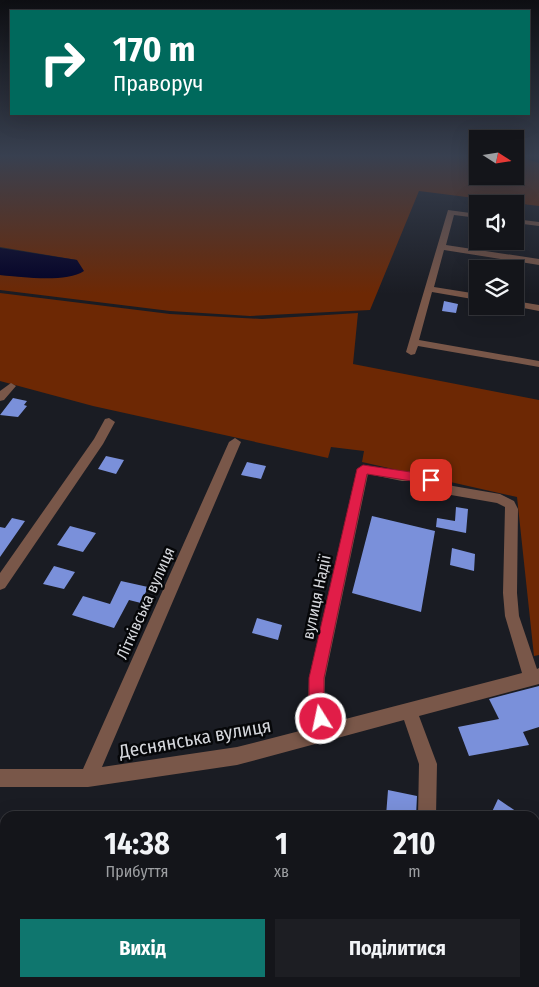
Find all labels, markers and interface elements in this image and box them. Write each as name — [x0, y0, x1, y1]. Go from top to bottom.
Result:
text: 170 m — [113, 28, 196, 70]
icon: right — [30, 30, 95, 95]
text: Праворуч — [113, 70, 203, 97]
north arrow — [469, 130, 524, 185]
map controls — [469, 130, 524, 315]
button: sound — [469, 195, 524, 250]
button: layers — [469, 260, 524, 315]
pin — [410, 459, 452, 501]
icon: arrive — [417, 466, 445, 494]
street label: Літківська вулиця — [112, 544, 179, 662]
street label: вулиця Надії — [298, 552, 335, 641]
position arrow — [294, 692, 346, 744]
street label: Деснянська вулиця — [116, 714, 273, 763]
text: 14:38 — [104, 826, 170, 862]
text: 1 — [275, 826, 288, 862]
text: 210 — [393, 826, 436, 862]
text: Прибуття — [106, 862, 168, 881]
text: хв — [274, 862, 289, 881]
text: m — [408, 862, 421, 881]
button: Вихід — [20, 919, 265, 977]
button: Поділитися — [275, 919, 520, 977]

